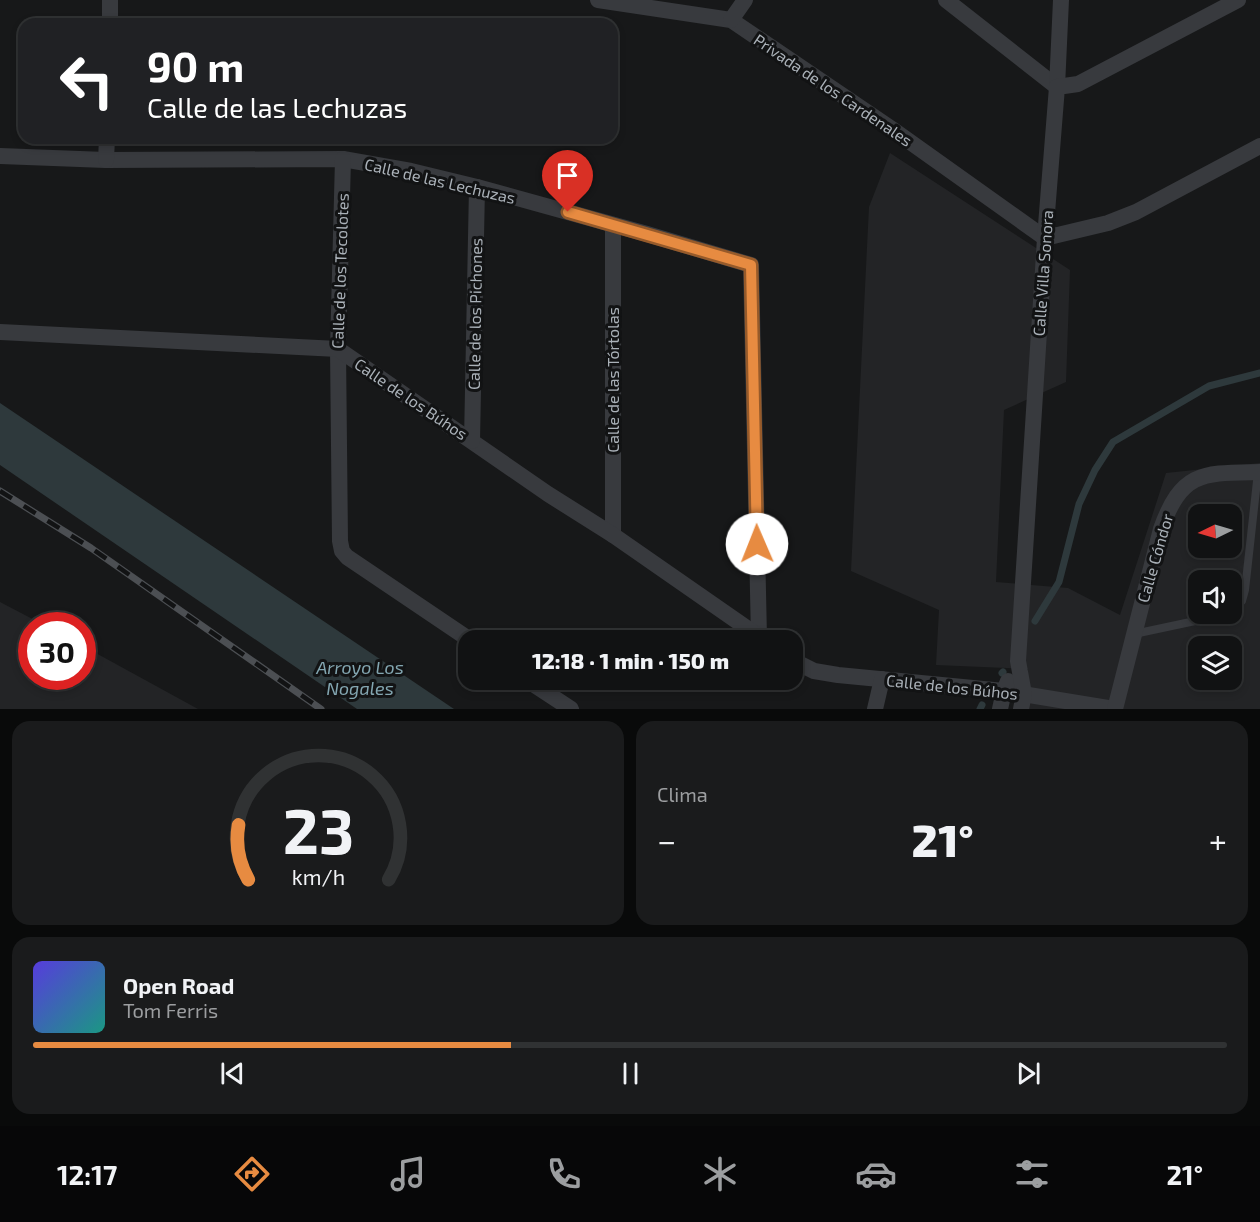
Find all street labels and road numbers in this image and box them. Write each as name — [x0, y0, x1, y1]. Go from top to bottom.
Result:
street label: Privada de los Cardenales — [751, 29, 916, 150]
street label: Calle de las Lechuzas — [363, 154, 517, 207]
street label: Calle de los Tecolotes — [327, 193, 352, 349]
street label: Calle Villa Sonora — [1029, 209, 1056, 337]
street label: Calle de los Pichones — [464, 238, 485, 390]
street label: Calle de las Tórtolas — [603, 307, 622, 453]
street label: Calle de los Búhos — [351, 354, 471, 443]
street label: Calle Cóndor — [1133, 511, 1176, 605]
street label: Calle de los Búhos — [885, 670, 1019, 703]

